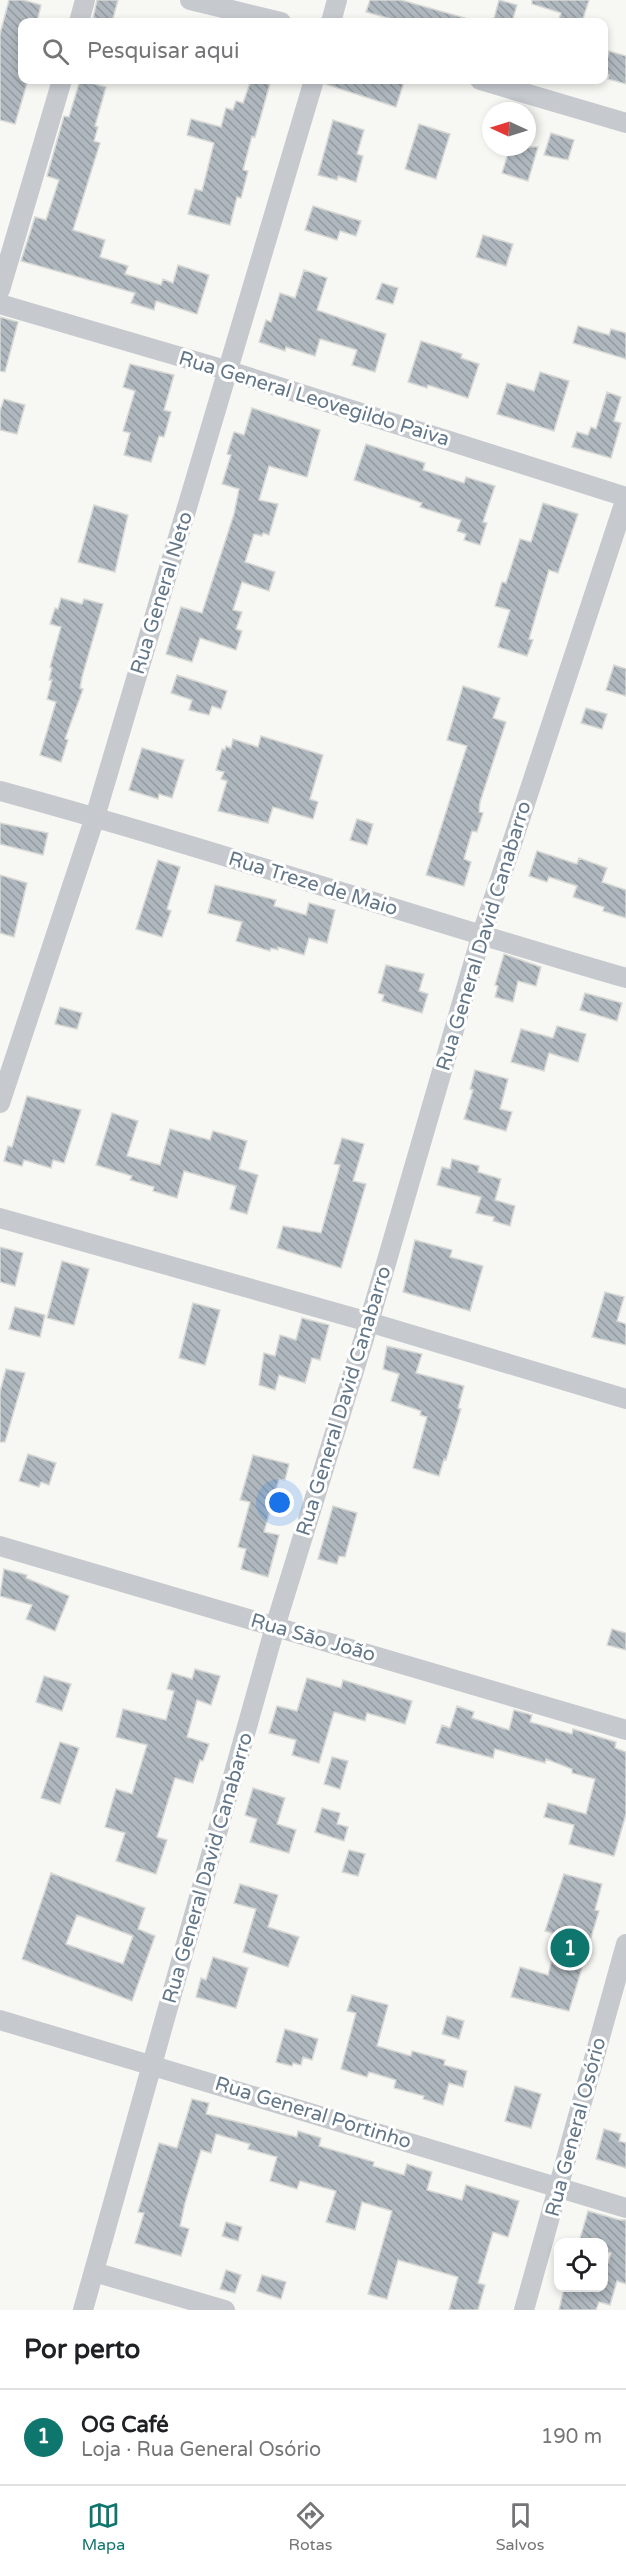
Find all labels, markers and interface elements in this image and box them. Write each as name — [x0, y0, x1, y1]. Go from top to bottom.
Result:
search box — [18, 18, 608, 84]
icon: search — [39, 35, 72, 68]
text: Pesquisar aqui — [87, 38, 239, 64]
north arrow — [482, 102, 536, 156]
street label: Rua General Leovegildo Paiva — [176, 346, 452, 452]
street label: Rua General Neto — [126, 509, 198, 677]
street label: Rua General David Canabarro — [431, 798, 537, 1074]
street label: Rua Treze de Maio — [225, 847, 401, 921]
street label: Rua General David Canabarro — [291, 1263, 397, 1539]
your location — [265, 1488, 294, 1517]
street label: Rua São João — [248, 1609, 378, 1667]
street label: Rua General David Canabarro — [158, 1730, 258, 2006]
pin: 1 — [550, 1926, 590, 1970]
street label: Rua General Osório — [541, 2035, 611, 2219]
street label: Rua General Portinho — [212, 2072, 414, 2154]
map controls — [554, 2238, 608, 2292]
button: locate — [554, 2238, 608, 2292]
text: Por perto — [24, 2334, 140, 2365]
text: OG Café — [81, 2412, 169, 2438]
text: 1 — [37, 2425, 50, 2449]
text: 190 m — [541, 2425, 602, 2449]
text: Loja · Rua General Osório — [81, 2438, 321, 2462]
tab: Mapa — [82, 2499, 125, 2555]
tab: Rotas — [289, 2499, 332, 2555]
tab: Salvos — [496, 2499, 544, 2555]

